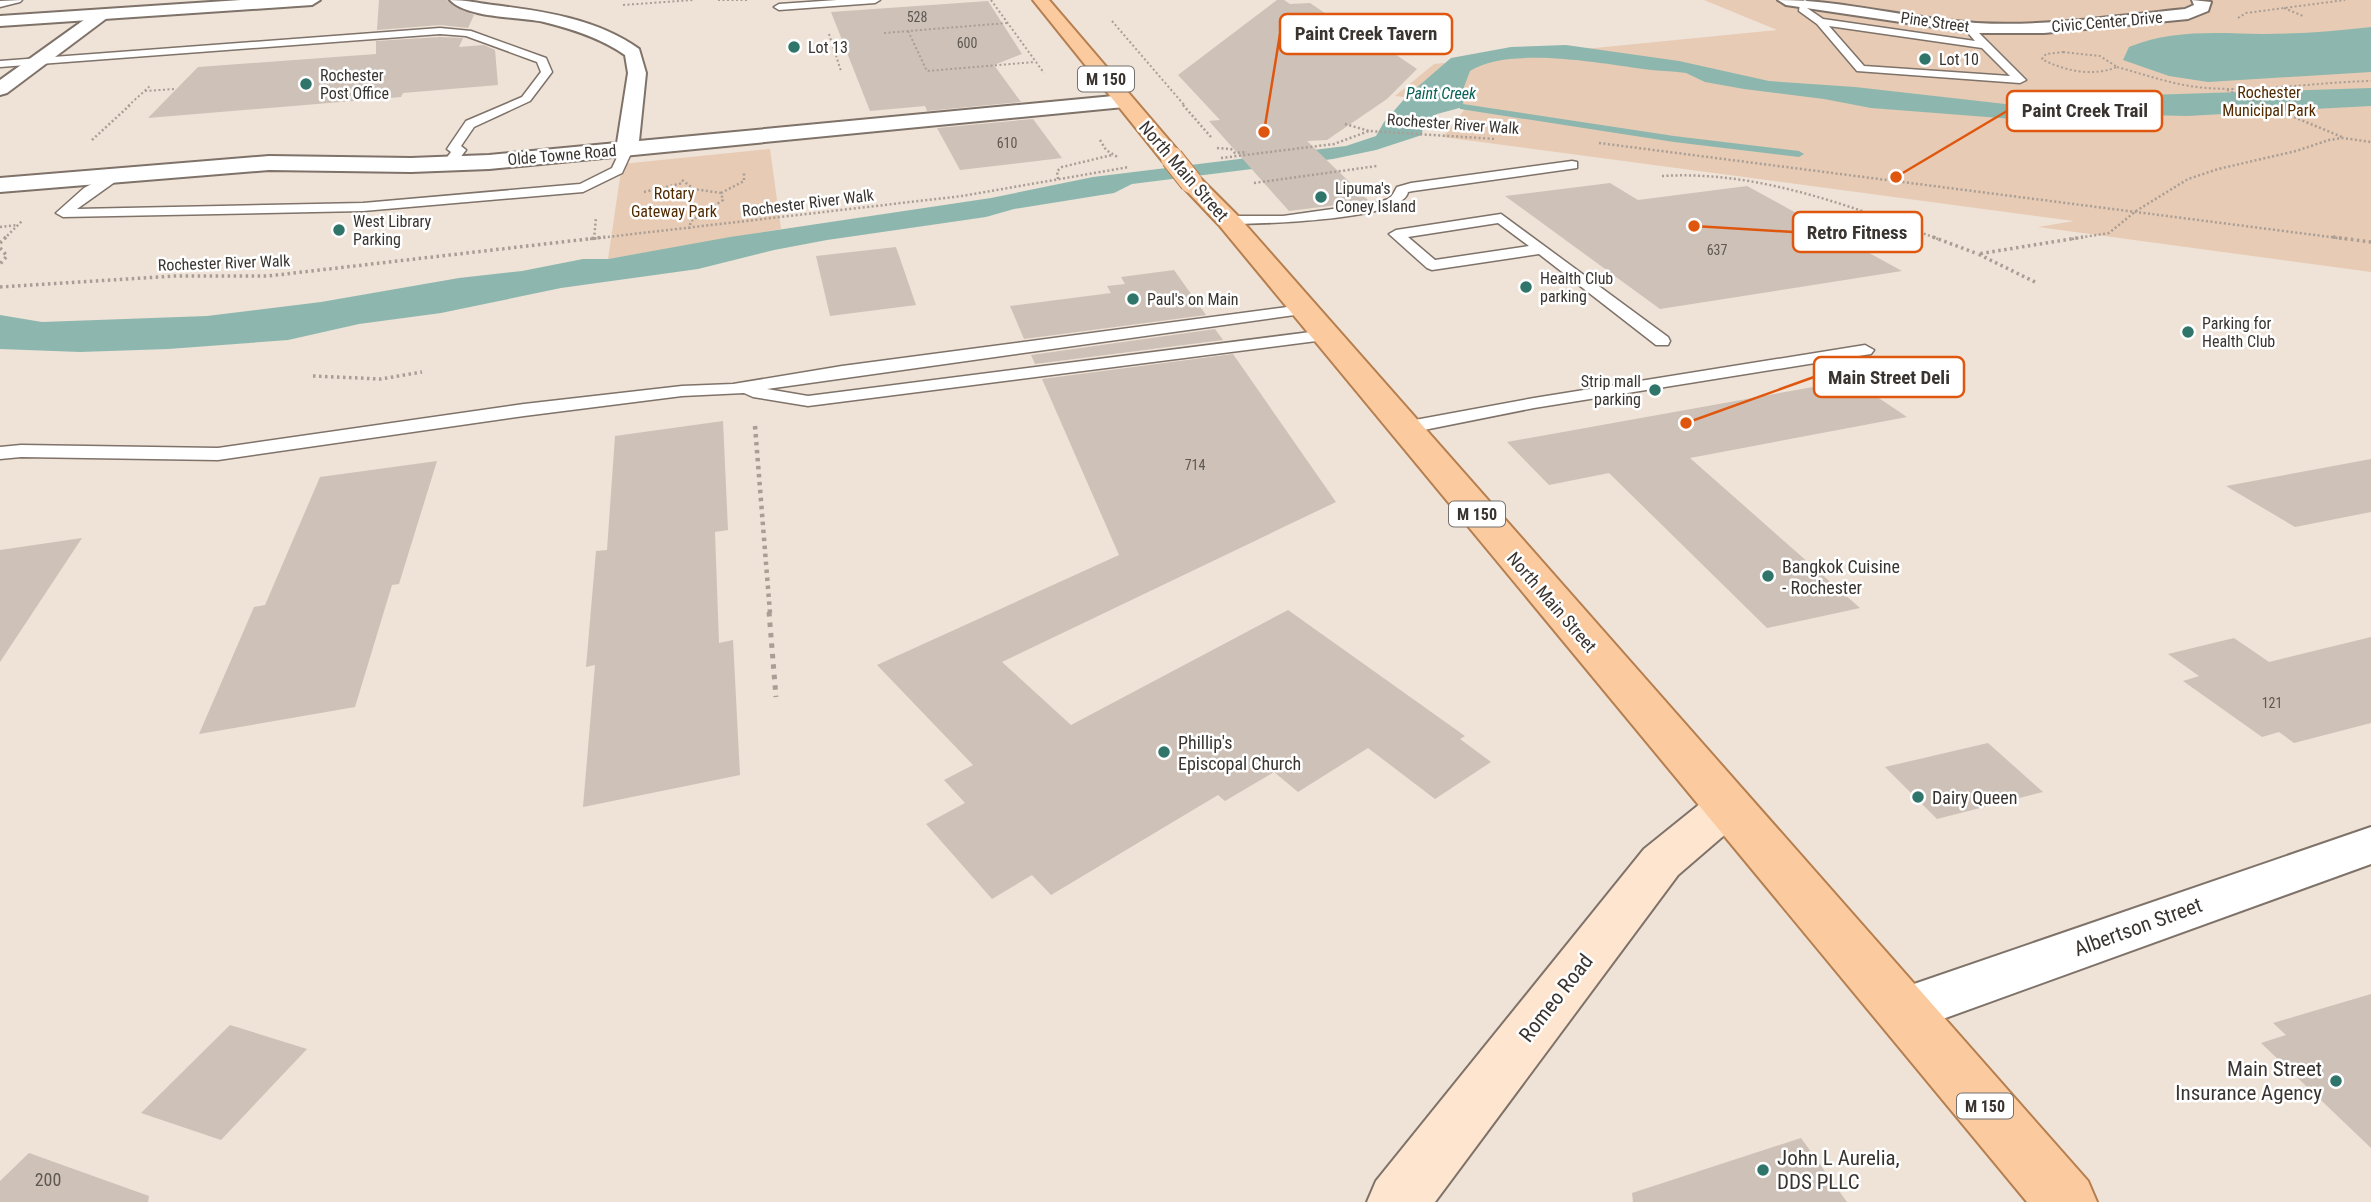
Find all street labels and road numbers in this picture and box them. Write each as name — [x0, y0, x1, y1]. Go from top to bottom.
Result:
street label: Pine Street — [1900, 8, 1971, 36]
street label: Civic Center Drive — [2051, 8, 2163, 36]
road number: M 150 — [1078, 66, 1134, 92]
street label: Rochester River Walk — [1386, 110, 1521, 138]
street label: North Main Street — [1135, 117, 1233, 225]
street label: Olde Towne Road — [507, 141, 617, 169]
street label: Rochester River Walk — [741, 185, 876, 221]
street label: Rochester River Walk — [157, 251, 291, 275]
road number: M 150 — [1449, 502, 1505, 526]
street label: North Main Street — [1503, 548, 1601, 656]
street label: Albertson Street — [2071, 893, 2205, 961]
street label: Romeo Road — [1514, 949, 1598, 1047]
road number: M 150 — [1957, 1094, 2013, 1118]

